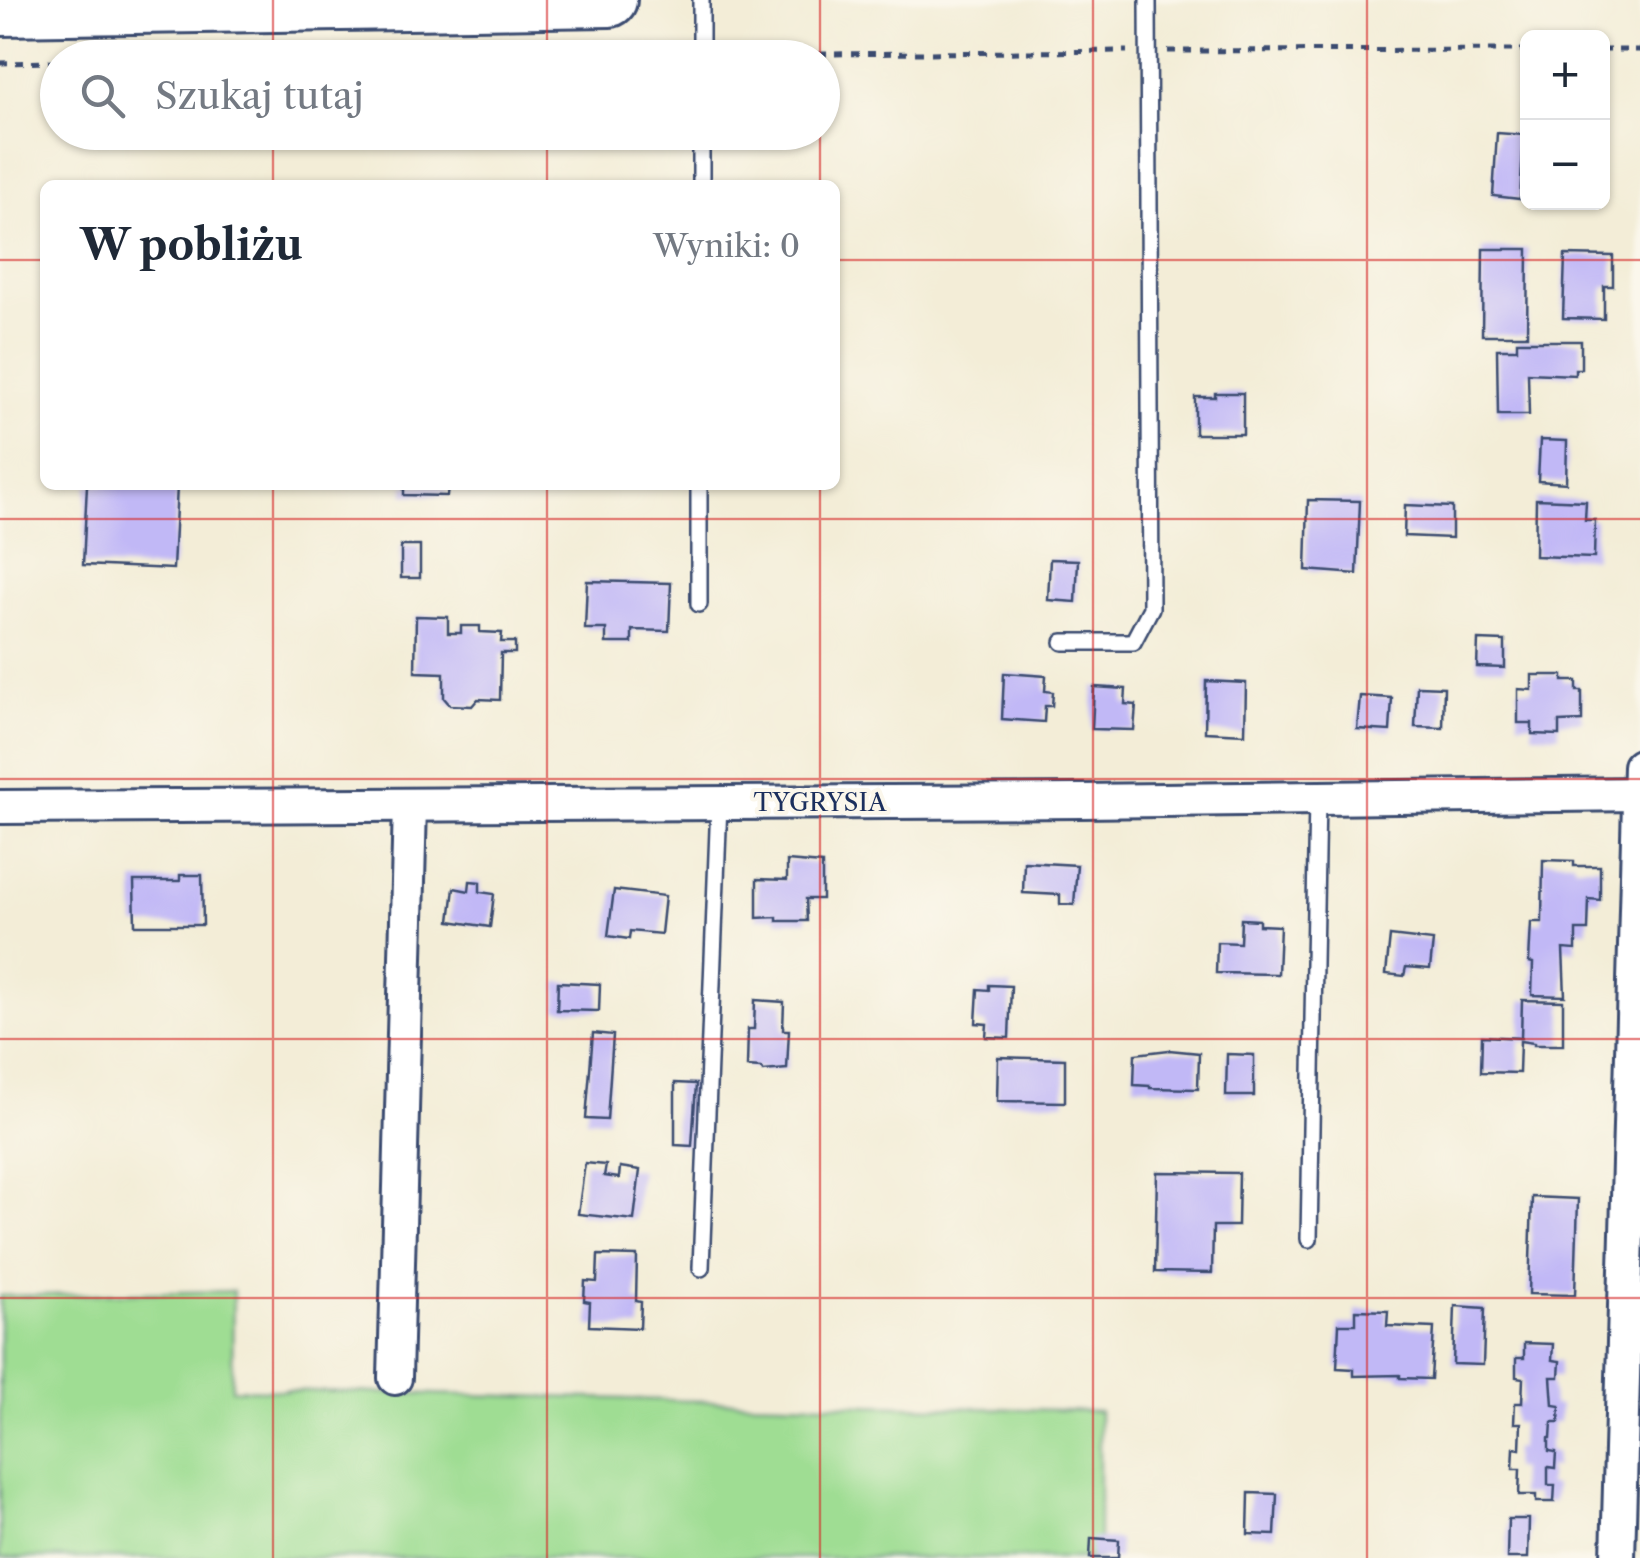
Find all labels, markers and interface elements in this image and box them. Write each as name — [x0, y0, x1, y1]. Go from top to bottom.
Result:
map controls — [1520, 30, 1610, 210]
button: + — [1520, 30, 1610, 120]
search box — [40, 40, 840, 150]
icon: search — [75, 68, 130, 123]
text: Szukaj tutaj — [155, 72, 364, 119]
button: − — [1520, 120, 1610, 210]
text: W pobliżu — [80, 219, 303, 271]
text: Wyniki: 0 — [653, 226, 800, 265]
street label: TYGRYSIA — [753, 787, 887, 818]

